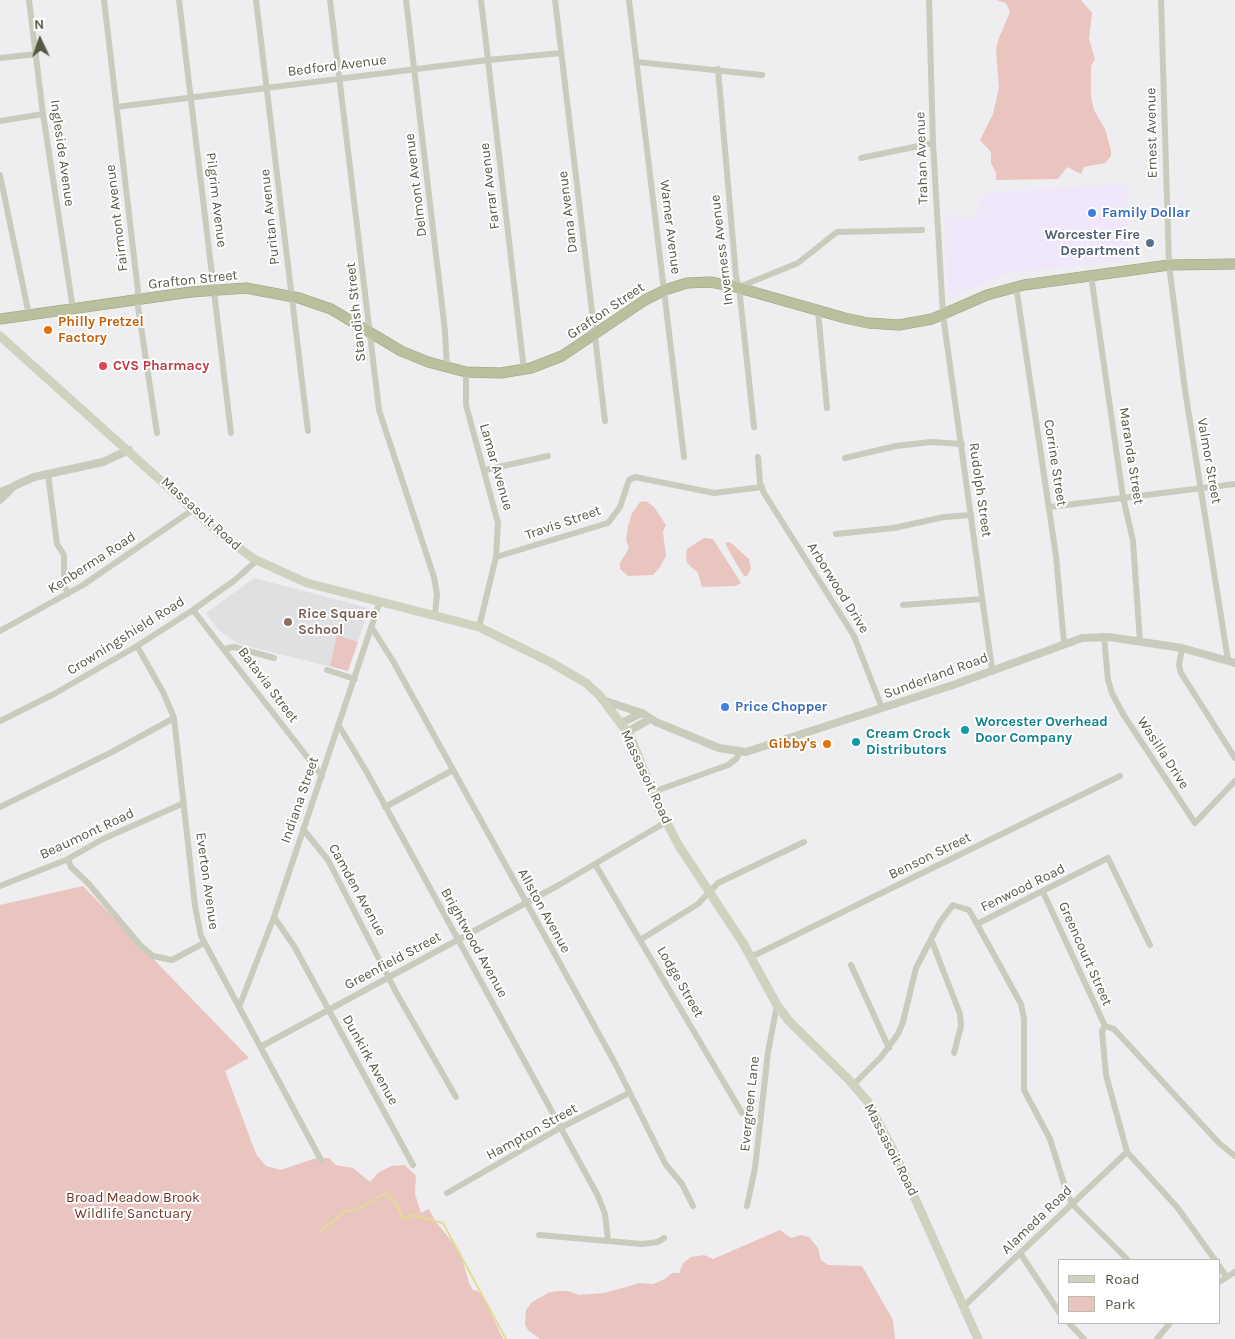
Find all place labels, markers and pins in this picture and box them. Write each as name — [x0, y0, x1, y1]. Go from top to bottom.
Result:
place label: Family Dollar — [1102, 205, 1190, 221]
marker: Family Dollar — [1086, 207, 1098, 219]
place label: Worcester Fire Department — [1045, 227, 1140, 260]
marker: Worcester Fire Department — [1144, 237, 1156, 249]
place label: Philly Pretzel Factory — [58, 314, 144, 347]
marker: Philly Pretzel Factory — [42, 324, 54, 336]
place label: CVS Pharmacy — [113, 358, 209, 374]
marker: CVS Pharmacy — [97, 360, 109, 372]
place label: Rice Square School — [298, 606, 377, 638]
marker: Rice Square School — [282, 616, 294, 628]
place label: Price Chopper — [735, 699, 827, 715]
marker: Price Chopper — [719, 701, 731, 713]
place label: Worcester Overhead Door Company — [975, 714, 1108, 746]
marker: Worcester Overhead Door Company — [959, 724, 971, 736]
place label: Cream Crock Distributors — [866, 726, 951, 759]
place label: Gibby's — [769, 736, 817, 752]
marker: Cream Crock Distributors — [850, 736, 862, 748]
marker: Gibby's — [821, 738, 833, 750]

